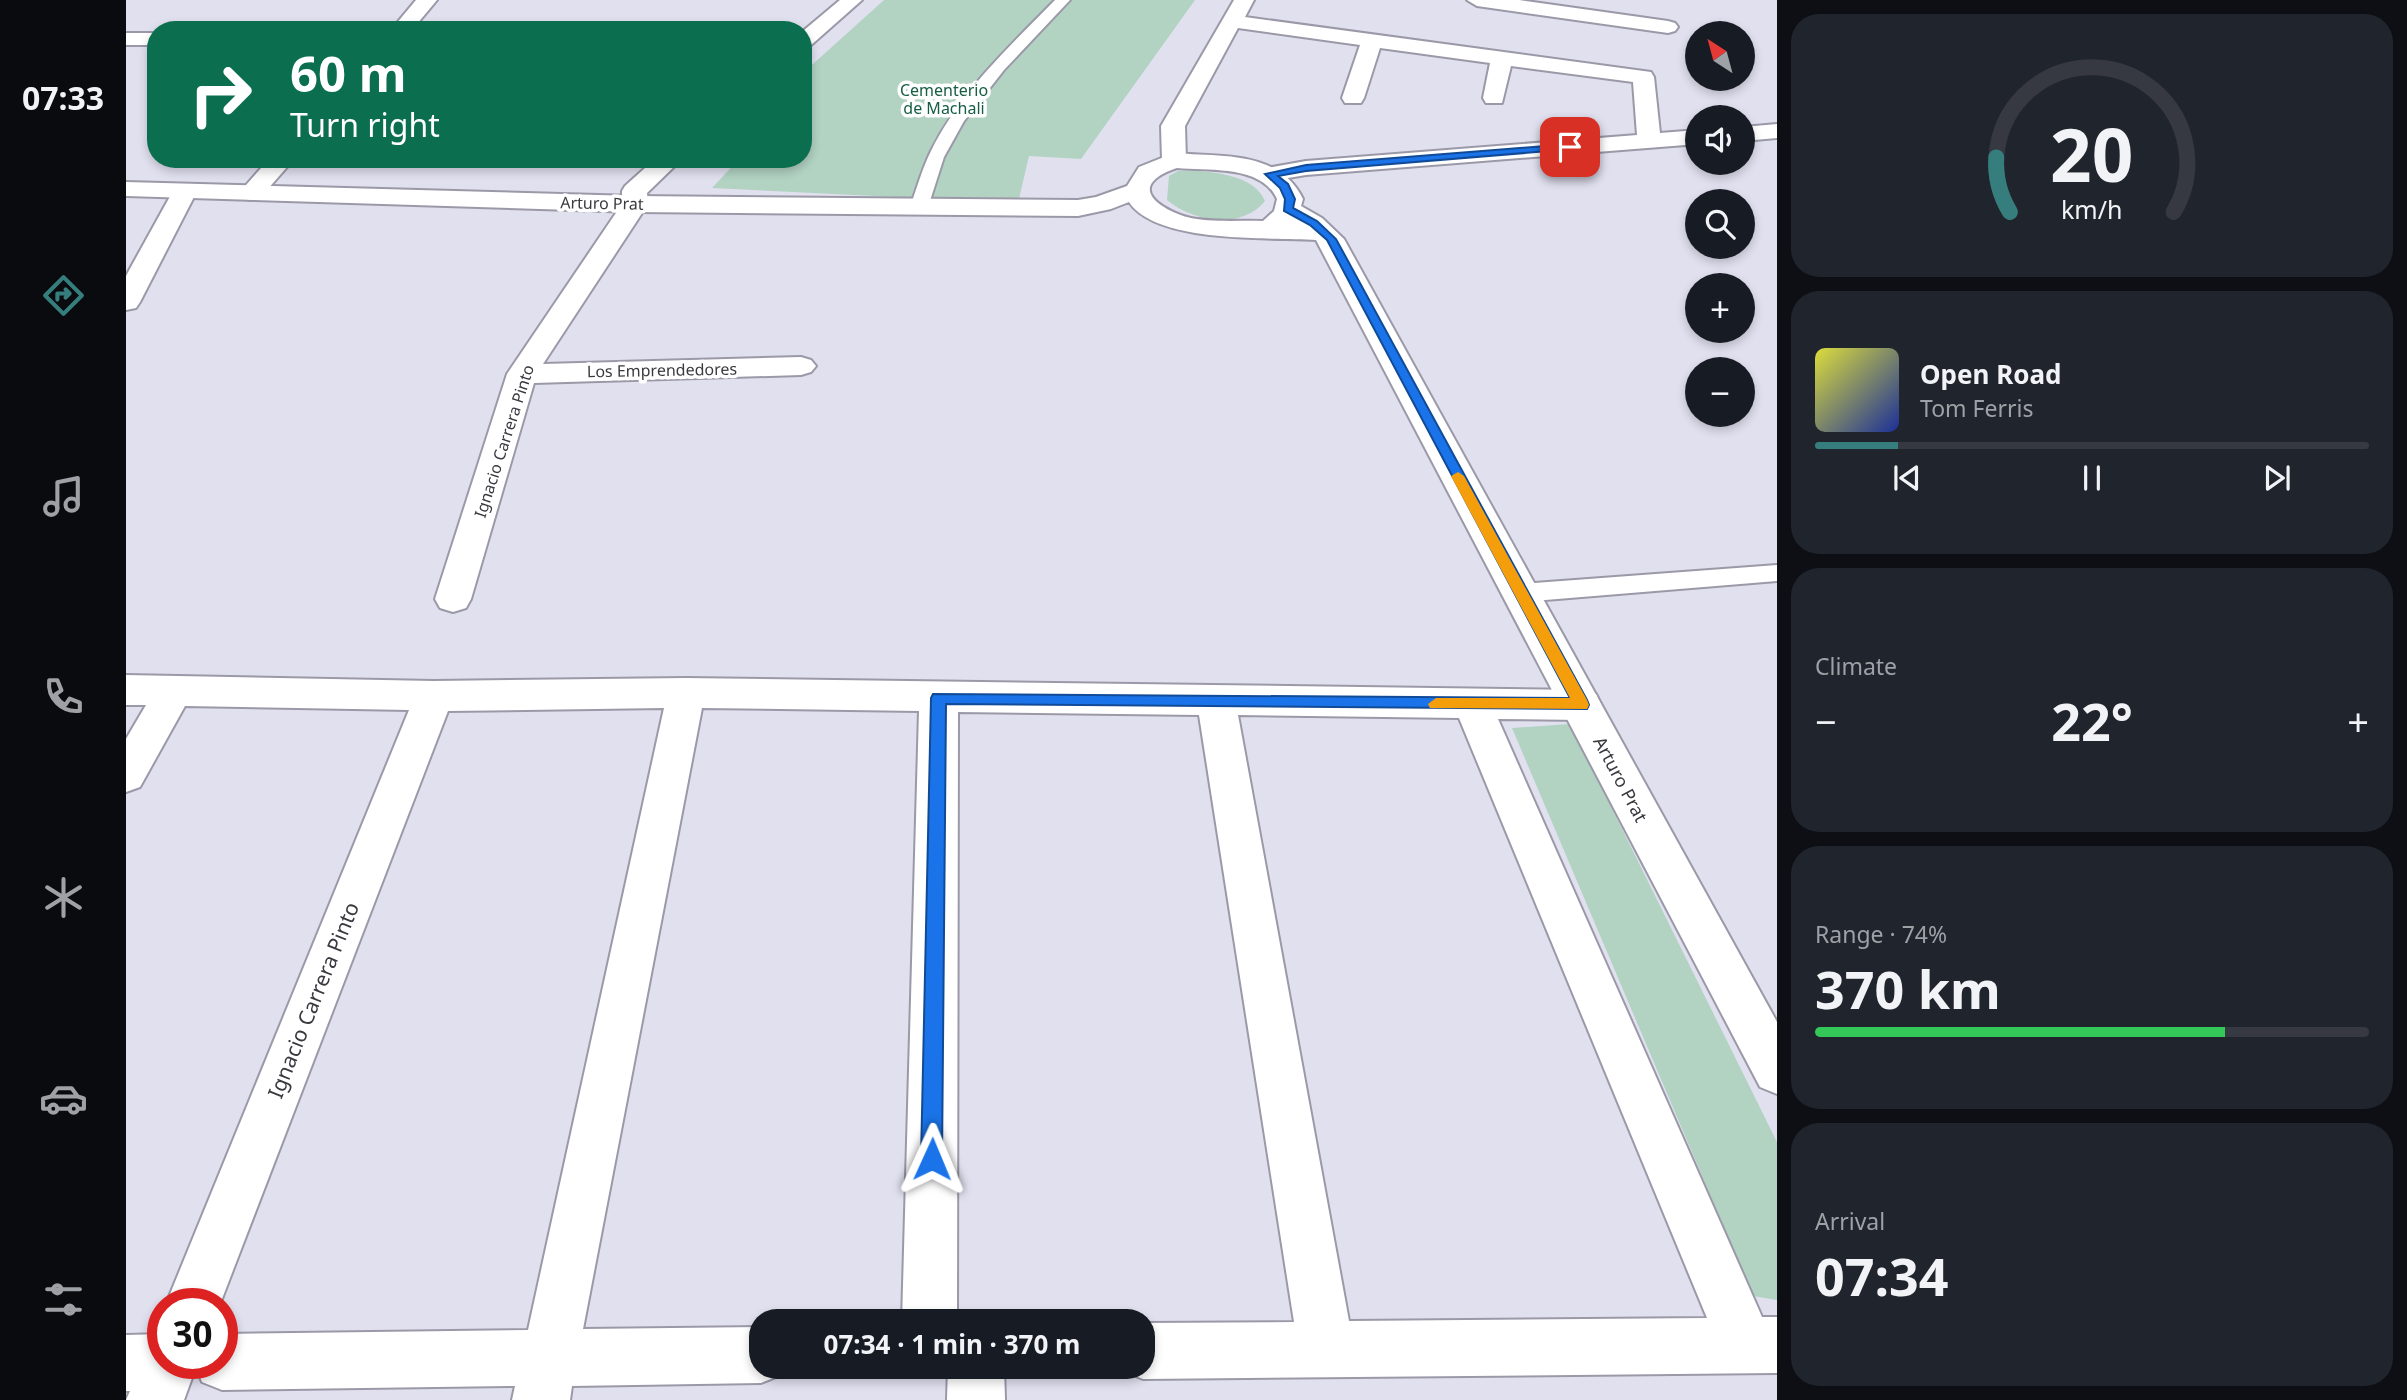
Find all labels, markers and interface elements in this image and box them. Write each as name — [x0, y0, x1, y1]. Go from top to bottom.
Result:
north arrow — [1685, 21, 1755, 91]
map controls — [1685, 21, 1755, 427]
text: 60 m — [290, 40, 407, 106]
icon: right — [175, 49, 266, 140]
text: 07:33 — [22, 76, 104, 119]
park label: Cementerio de Machali — [900, 79, 988, 119]
text: Turn right — [290, 103, 440, 146]
text: 20 — [2050, 104, 2134, 203]
button: sound — [1685, 105, 1755, 175]
pin — [1540, 117, 1600, 177]
icon: arrive — [1551, 128, 1589, 166]
button: search — [1685, 189, 1755, 259]
street label: Arturo Prat — [560, 191, 644, 215]
text: km/h — [2061, 191, 2123, 225]
icon: directions — [39, 271, 88, 320]
button: + — [1685, 273, 1755, 343]
text: Open Road — [1920, 356, 2062, 392]
button: − — [1685, 357, 1755, 427]
street label: Los Emprendedores — [587, 358, 737, 382]
street label: Ignacio Carrera Pinto — [469, 362, 539, 520]
text: Tom Ferris — [1920, 392, 2033, 424]
icon: previous — [1888, 459, 1926, 497]
icon: pause — [2073, 459, 2111, 497]
icon: next — [2258, 459, 2296, 497]
icon: music — [39, 472, 88, 521]
text: Climate — [1815, 650, 1897, 682]
icon: phone — [39, 672, 88, 721]
text: 22° — [2051, 685, 2133, 756]
text: − — [1815, 695, 1837, 747]
text: + — [2347, 695, 2369, 747]
street label: Arturo Prat — [1588, 732, 1654, 826]
icon: climate — [39, 873, 88, 922]
street label: Ignacio Carrera Pinto — [261, 898, 365, 1102]
text: Range · 74% — [1815, 918, 1947, 950]
text: 370 km — [1815, 953, 2001, 1024]
icon: car — [39, 1074, 88, 1123]
position arrow — [895, 1122, 969, 1196]
text: Arrival — [1815, 1205, 1885, 1237]
text: 07:34 — [1815, 1240, 1949, 1311]
icon: filters — [39, 1275, 88, 1324]
speed limit sign: 30 — [147, 1288, 238, 1379]
text: 07:34 · 1 min · 370 m — [824, 1326, 1080, 1362]

